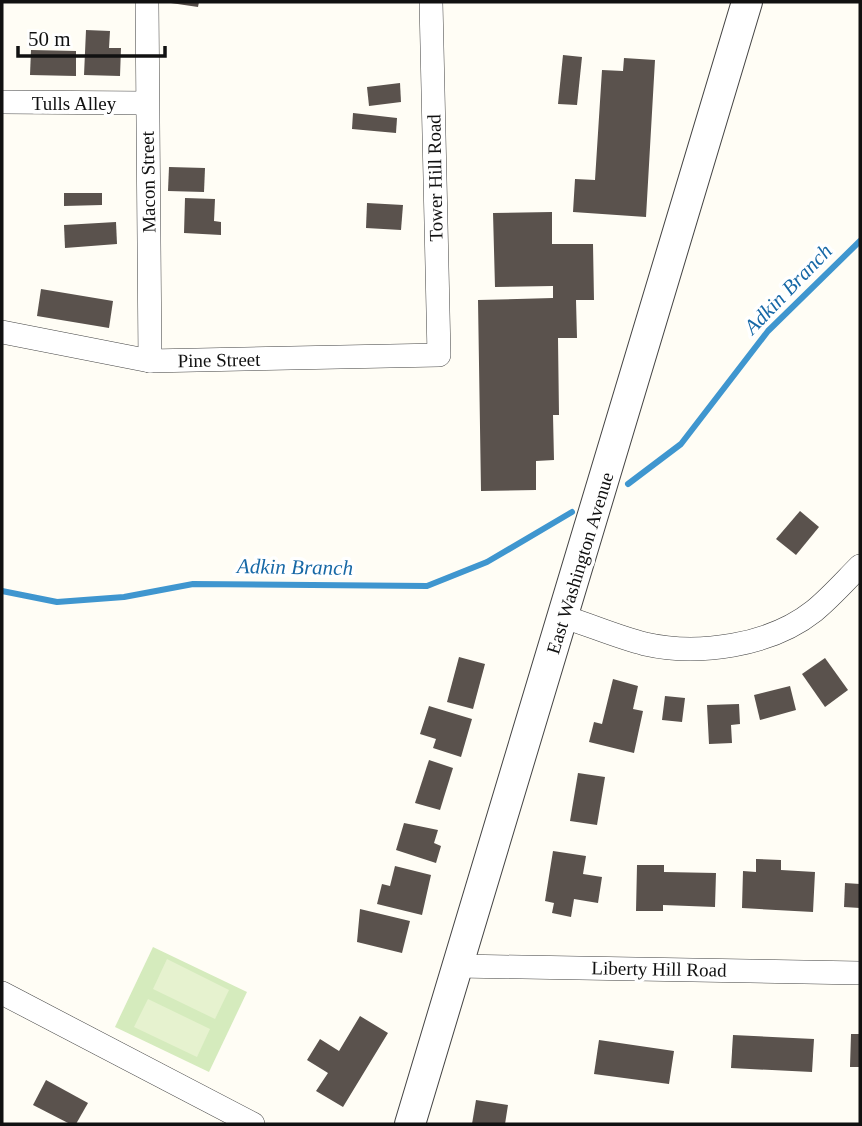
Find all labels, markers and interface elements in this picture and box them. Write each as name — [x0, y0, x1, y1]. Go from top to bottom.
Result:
scale bar — [18, 14, 164, 58]
text: 50 m — [28, 27, 71, 51]
street label: Tulls Alley — [32, 93, 117, 114]
street label: Tower Hill Road — [423, 114, 447, 242]
street label: Macon Street — [137, 130, 159, 233]
water label: Adkin Branch — [738, 239, 837, 341]
street label: Pine Street — [177, 349, 261, 371]
street label: East Washington Avenue — [542, 470, 618, 656]
water label: Adkin Branch — [235, 554, 353, 580]
street label: Liberty Hill Road — [591, 957, 727, 981]

